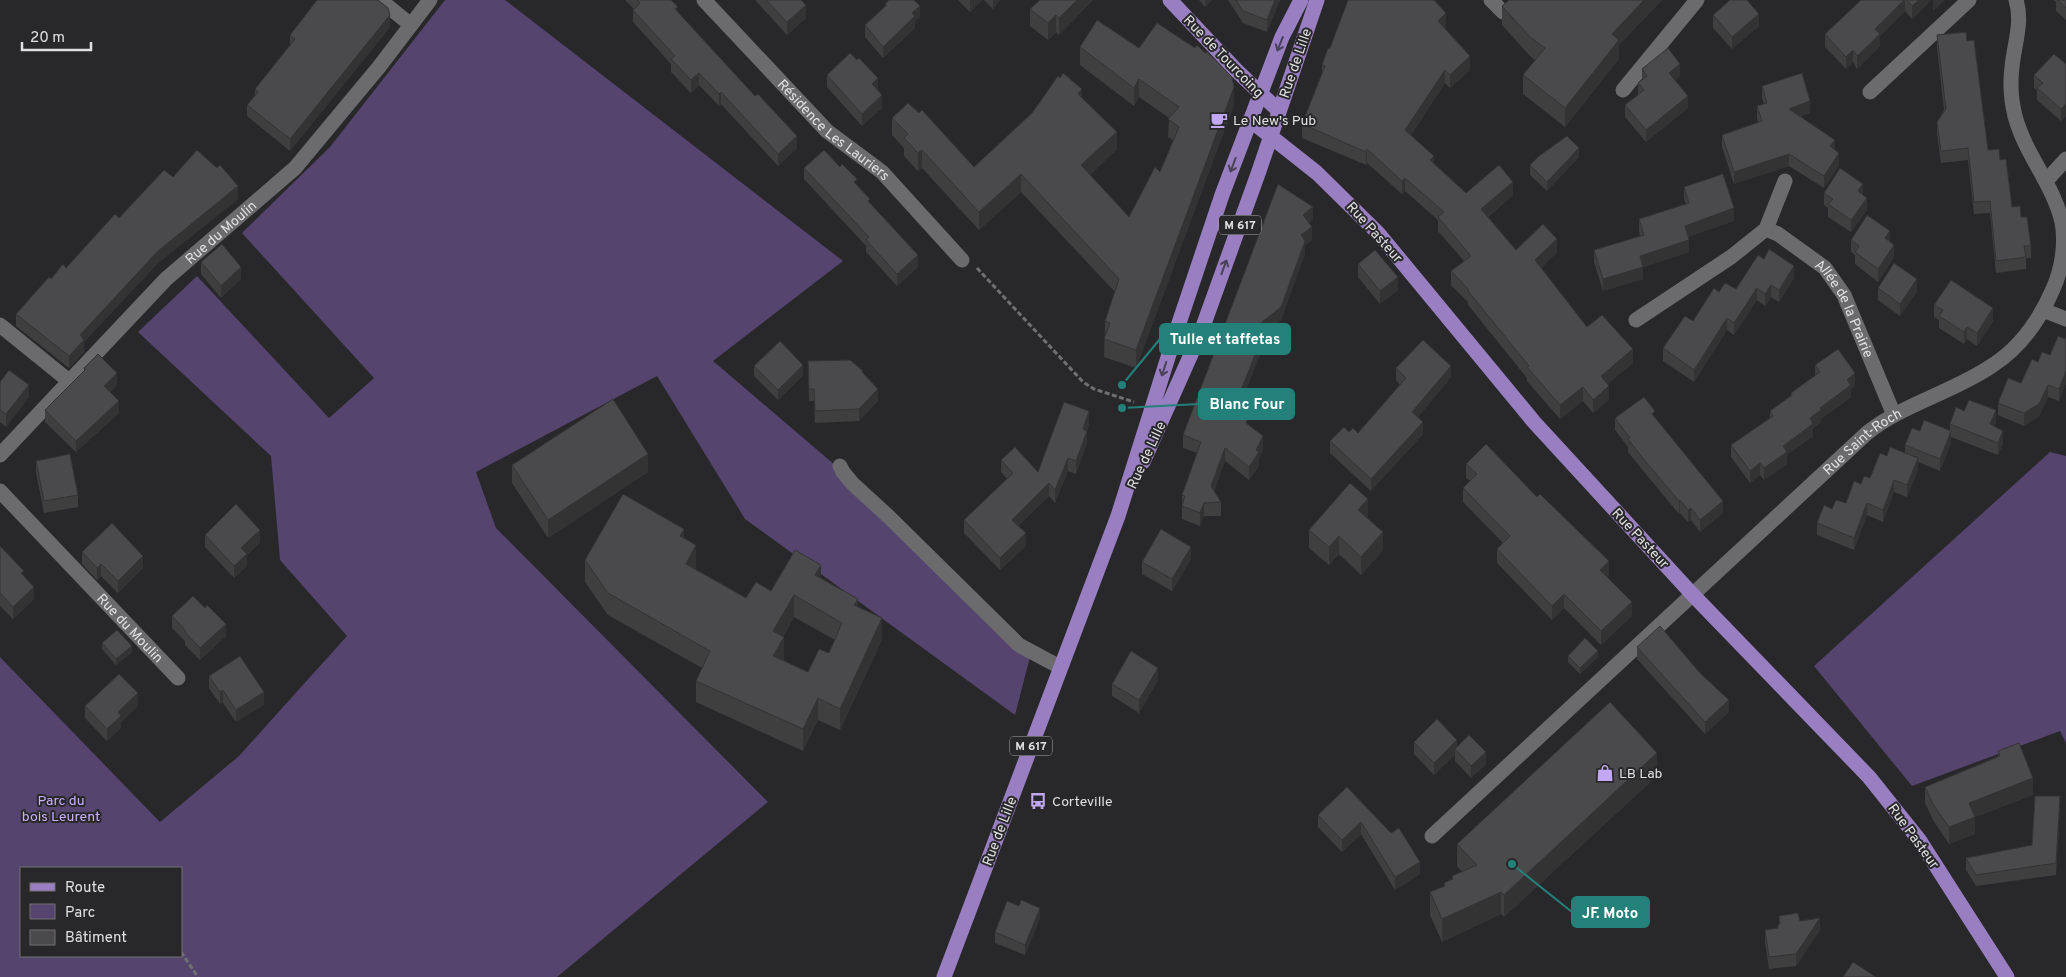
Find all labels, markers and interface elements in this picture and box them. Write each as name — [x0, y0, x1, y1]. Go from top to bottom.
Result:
street label: Rue de Tourcoing — [1179, 12, 1267, 102]
scale bar — [22, 20, 91, 52]
street label: Rue de Lille — [1277, 26, 1316, 101]
text: 20 m — [30, 29, 65, 48]
one-way arrow — [1275, 36, 1284, 51]
street label: Résidence Les Lauriers — [773, 76, 893, 185]
cafe icon: Le New's Pub — [1209, 110, 1229, 130]
place label: Le New's Pub — [1233, 113, 1316, 130]
one-way arrow — [1228, 157, 1237, 173]
street label: Rue du Moulin — [182, 198, 261, 269]
street label: Rue Pasteur — [1342, 199, 1406, 267]
road number: M 617 — [1219, 216, 1261, 234]
street label: Allée de la Prairie — [1811, 257, 1876, 361]
one-way arrow — [1220, 260, 1229, 275]
callout: Tulle et taffetas — [1160, 324, 1290, 354]
text: Tulle et taffetas — [1170, 331, 1280, 350]
one-way arrow — [1159, 361, 1168, 376]
callout: Blanc Four — [1199, 389, 1294, 419]
text: Blanc Four — [1209, 396, 1285, 415]
street label: Rue Saint-Roch — [1820, 406, 1905, 479]
street label: Rue de Lille — [1124, 419, 1170, 492]
street label: Rue Pasteur — [1608, 505, 1672, 573]
street label: Rue du Moulin — [92, 591, 166, 667]
road number: M 617 — [1010, 736, 1052, 756]
shop icon: LB Lab — [1595, 763, 1615, 783]
place label: LB Lab — [1619, 766, 1662, 783]
bus stop icon: Corteville — [1028, 791, 1048, 811]
park label: Parc du bois Leurent — [22, 793, 100, 826]
place label: Corteville — [1052, 794, 1113, 811]
street label: Rue de Lille — [979, 795, 1021, 869]
street label: Rue Pasteur — [1884, 801, 1942, 873]
legend — [20, 867, 182, 957]
text: Route — [65, 879, 105, 898]
callout: JF. Moto — [1572, 897, 1649, 927]
text: Parc — [65, 904, 95, 923]
text: JF. Moto — [1582, 905, 1638, 924]
text: Bâtiment — [65, 929, 127, 948]

